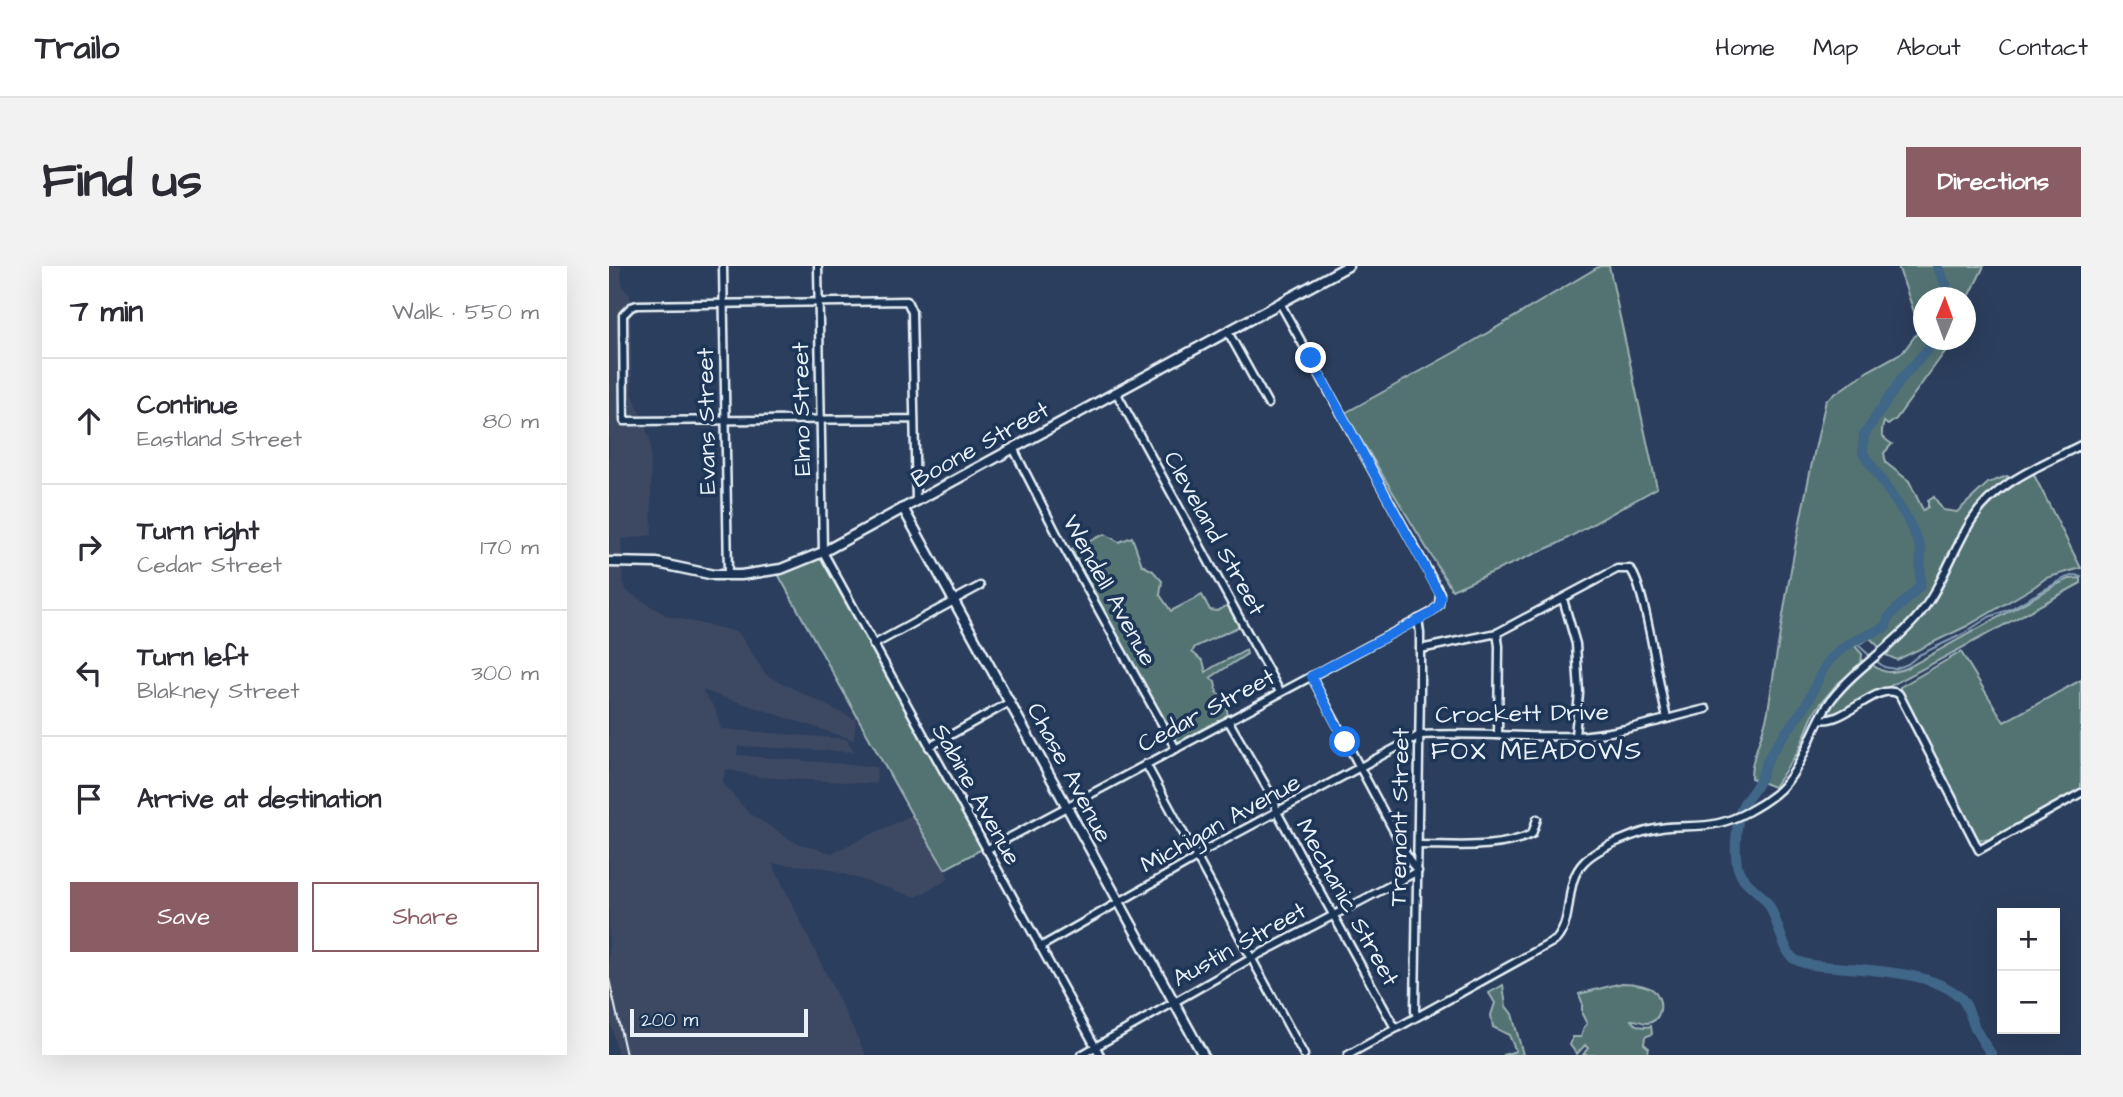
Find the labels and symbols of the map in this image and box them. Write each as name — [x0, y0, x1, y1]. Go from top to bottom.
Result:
north arrow — [1913, 287, 1976, 350]
street label: Elmo Street — [784, 342, 820, 476]
route end — [1295, 342, 1326, 373]
street label: Evans Street — [689, 347, 725, 495]
street label: Boone Street — [905, 393, 1056, 497]
street label: Cleveland Street — [1155, 445, 1274, 622]
street label: Wendell Avenue — [1054, 509, 1165, 672]
street label: Cedar Street — [1132, 660, 1282, 761]
street label: Crockett Drive — [1435, 695, 1609, 733]
street label: Chase Avenue — [1018, 697, 1120, 848]
street label: Sabine Avenue — [923, 717, 1029, 872]
route start — [1329, 726, 1360, 757]
street label: Tremont Street — [1381, 727, 1419, 907]
district label: FOX MEADOWS — [1431, 733, 1643, 769]
street label: Michigan Avenue — [1134, 766, 1307, 883]
street label: Mechanic Street — [1287, 813, 1407, 993]
street label: Austin Street — [1166, 894, 1313, 996]
scale bar — [630, 1006, 809, 1038]

